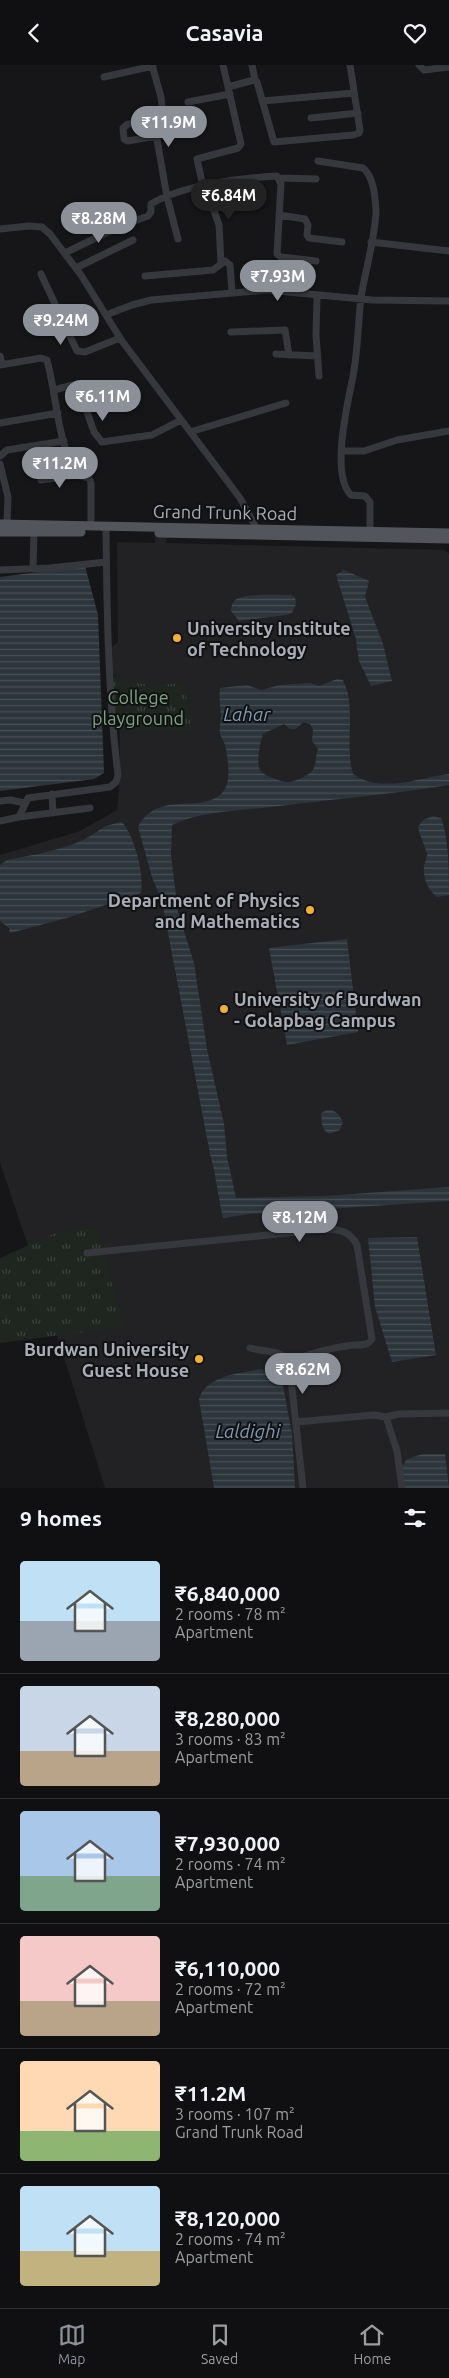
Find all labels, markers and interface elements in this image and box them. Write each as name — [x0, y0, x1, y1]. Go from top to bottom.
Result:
icon: back — [20, 19, 48, 47]
icon: heart — [401, 19, 429, 47]
text: Casavia — [185, 20, 264, 45]
pin: ₹11.9M — [128, 106, 210, 148]
text: ₹11.9M — [142, 113, 196, 131]
pin: ₹6.84M — [188, 179, 270, 221]
text: ₹6.84M — [202, 186, 256, 204]
pin: ₹8.28M — [58, 201, 140, 244]
text: ₹8.28M — [72, 209, 126, 227]
pin: ₹7.93M — [237, 259, 319, 302]
text: ₹7.93M — [251, 267, 305, 285]
pin: ₹9.24M — [20, 303, 102, 346]
text: ₹9.24M — [34, 311, 88, 329]
pin: ₹6.11M — [62, 379, 144, 422]
text: ₹6.11M — [76, 387, 130, 405]
pin: ₹11.2M — [19, 447, 101, 489]
text: ₹11.2M — [33, 454, 87, 472]
street label: Grand Trunk Road — [153, 501, 297, 523]
place label: University Institute of Technology — [187, 618, 351, 659]
marker: University Institute of Technology — [171, 632, 183, 644]
park label: College playground — [92, 687, 184, 728]
water label: Lahar — [224, 703, 271, 725]
place label: Department of Physics and Mathematics — [108, 890, 300, 931]
marker: Department of Physics and Mathematics — [304, 904, 316, 916]
place label: University of Burdwan - Golapbag Campus — [234, 989, 422, 1030]
marker: University of Burdwan - Golapbag Campus — [218, 1003, 230, 1015]
pin: ₹8.12M — [259, 1201, 341, 1243]
text: ₹8.12M — [273, 1208, 327, 1226]
place label: Burdwan University Guest House — [24, 1339, 189, 1380]
marker: Burdwan University Guest House — [193, 1353, 205, 1365]
pin: ₹8.62M — [262, 1353, 344, 1395]
text: ₹8.62M — [276, 1360, 330, 1378]
water label: Laldighi — [216, 1420, 282, 1442]
icon: filters — [401, 1504, 429, 1532]
text: 9 homes — [20, 1506, 102, 1530]
icon: home — [60, 1581, 120, 1641]
text: ₹6,840,000 — [175, 1581, 280, 1605]
text: 2 rooms · 78 m² — [175, 1605, 286, 1623]
text: Apartment — [175, 1623, 253, 1641]
icon: home — [60, 1706, 120, 1766]
text: ₹8,280,000 — [175, 1706, 280, 1730]
text: 3 rooms · 83 m² — [175, 1730, 286, 1748]
text: Apartment — [175, 1748, 253, 1766]
icon: home — [60, 1831, 120, 1891]
text: ₹7,930,000 — [175, 1831, 280, 1855]
text: 2 rooms · 74 m² — [175, 1855, 286, 1873]
text: Apartment — [175, 1873, 253, 1891]
icon: home — [60, 1956, 120, 2016]
text: ₹6,110,000 — [175, 1956, 280, 1980]
text: 2 rooms · 72 m² — [175, 1980, 286, 1998]
text: Apartment — [175, 1998, 253, 2016]
icon: home — [60, 2081, 120, 2141]
text: ₹11.2M — [175, 2081, 246, 2105]
text: 3 rooms · 107 m² — [175, 2105, 295, 2123]
text: Grand Trunk Road — [175, 2123, 303, 2141]
icon: home — [60, 2206, 120, 2266]
text: ₹8,120,000 — [175, 2206, 280, 2230]
text: 2 rooms · 74 m² — [175, 2230, 286, 2248]
text: Apartment — [175, 2248, 253, 2266]
tab: Map — [58, 2321, 86, 2367]
tab: Saved — [201, 2321, 238, 2367]
tab: Home — [354, 2321, 391, 2367]

